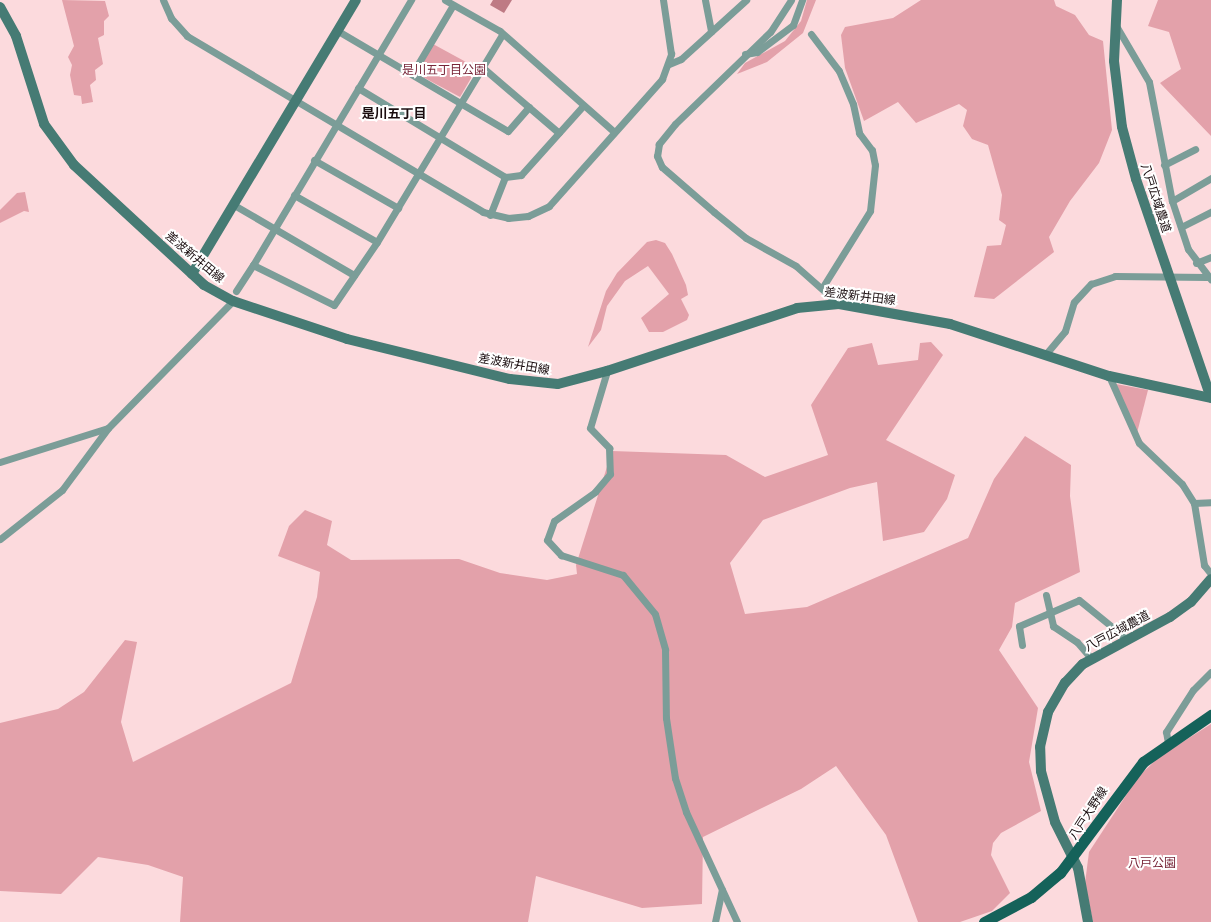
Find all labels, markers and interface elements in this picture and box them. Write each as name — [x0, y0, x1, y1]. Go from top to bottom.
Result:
park label: 是川五丁目公園 — [402, 63, 486, 77]
district label: 是川五丁目 — [362, 105, 426, 121]
street label: 八戸広域農道 — [1138, 162, 1174, 234]
street label: 差波新井田線 — [163, 228, 227, 286]
street label: 差波新井田線 — [823, 284, 897, 308]
street label: 差波新井田線 — [477, 351, 551, 377]
street label: 八戸広域農道 — [1082, 608, 1152, 654]
street label: 八戸大野線 — [1066, 784, 1110, 842]
park label: 八戸公園 — [1128, 856, 1176, 870]

